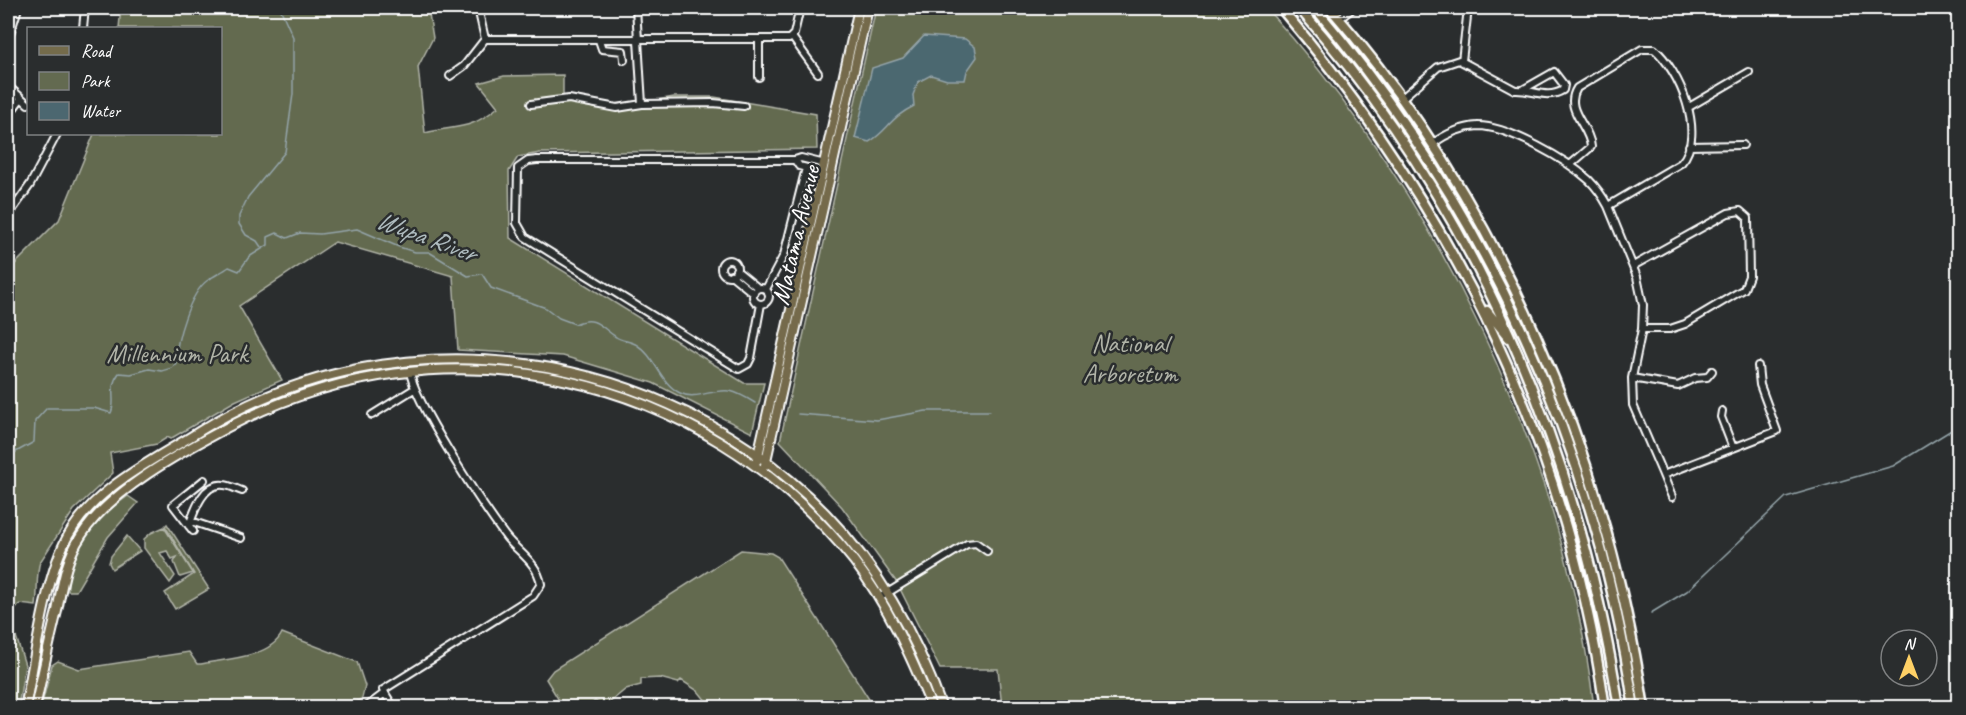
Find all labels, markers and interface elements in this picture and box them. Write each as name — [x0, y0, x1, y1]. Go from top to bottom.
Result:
legend — [27, 27, 222, 135]
text: Road — [81, 40, 114, 62]
text: Park — [81, 70, 111, 92]
text: Water — [81, 100, 122, 122]
street label: Matama Avenue — [763, 161, 828, 308]
water label: Wupa River — [372, 202, 484, 271]
park label: National Arboretum — [1083, 327, 1179, 390]
park label: Millennium Park — [106, 337, 250, 370]
north arrow — [1879, 628, 1939, 688]
text: N — [1904, 634, 1917, 654]

